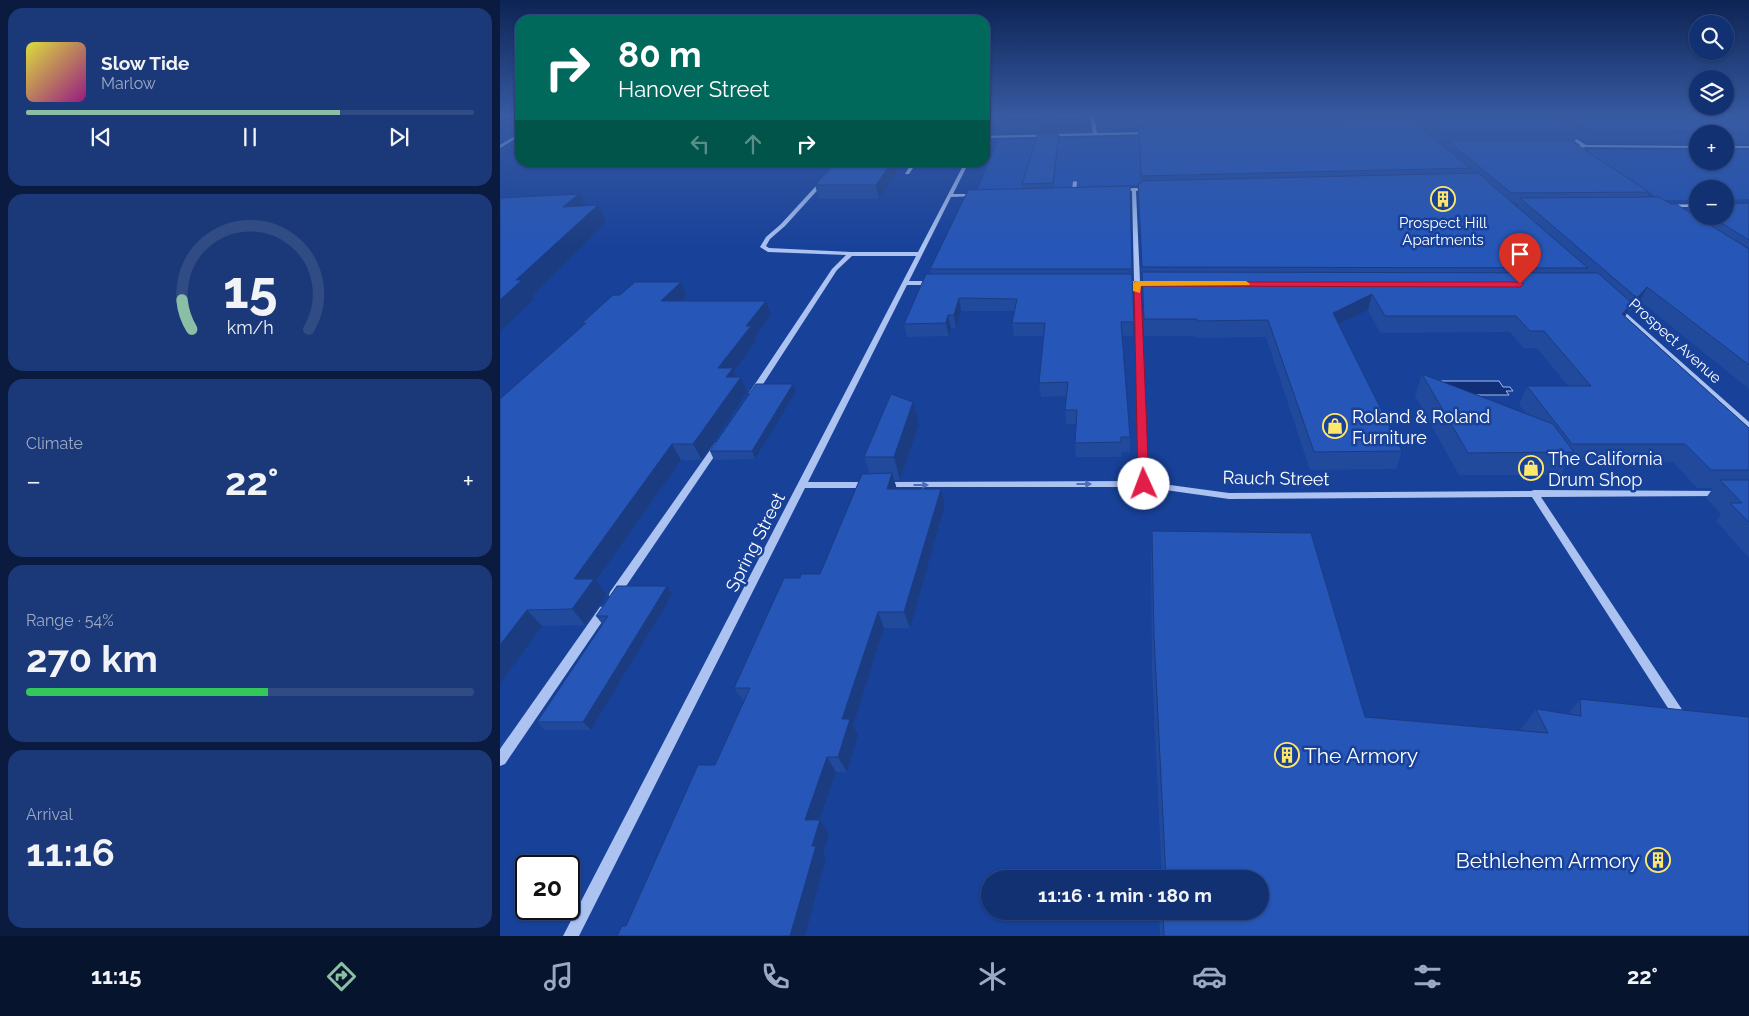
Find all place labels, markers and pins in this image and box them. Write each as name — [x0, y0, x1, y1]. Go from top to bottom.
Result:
building icon: Prospect Hill Apartments — [1430, 186, 1456, 212]
place label: Prospect Hill Apartments — [1399, 214, 1488, 249]
pin — [1499, 233, 1541, 284]
place label: Roland & Roland Furniture — [1352, 406, 1490, 448]
shop icon: Roland & Roland Furniture — [1322, 413, 1348, 439]
place label: The California Drum Shop — [1548, 448, 1663, 490]
shop icon: The California Drum Shop — [1518, 455, 1544, 481]
building icon: The Armory — [1274, 742, 1300, 768]
place label: The Armory — [1304, 743, 1418, 768]
building icon: Bethlehem Armory — [1645, 847, 1671, 873]
place label: Bethlehem Armory — [1456, 848, 1640, 873]

